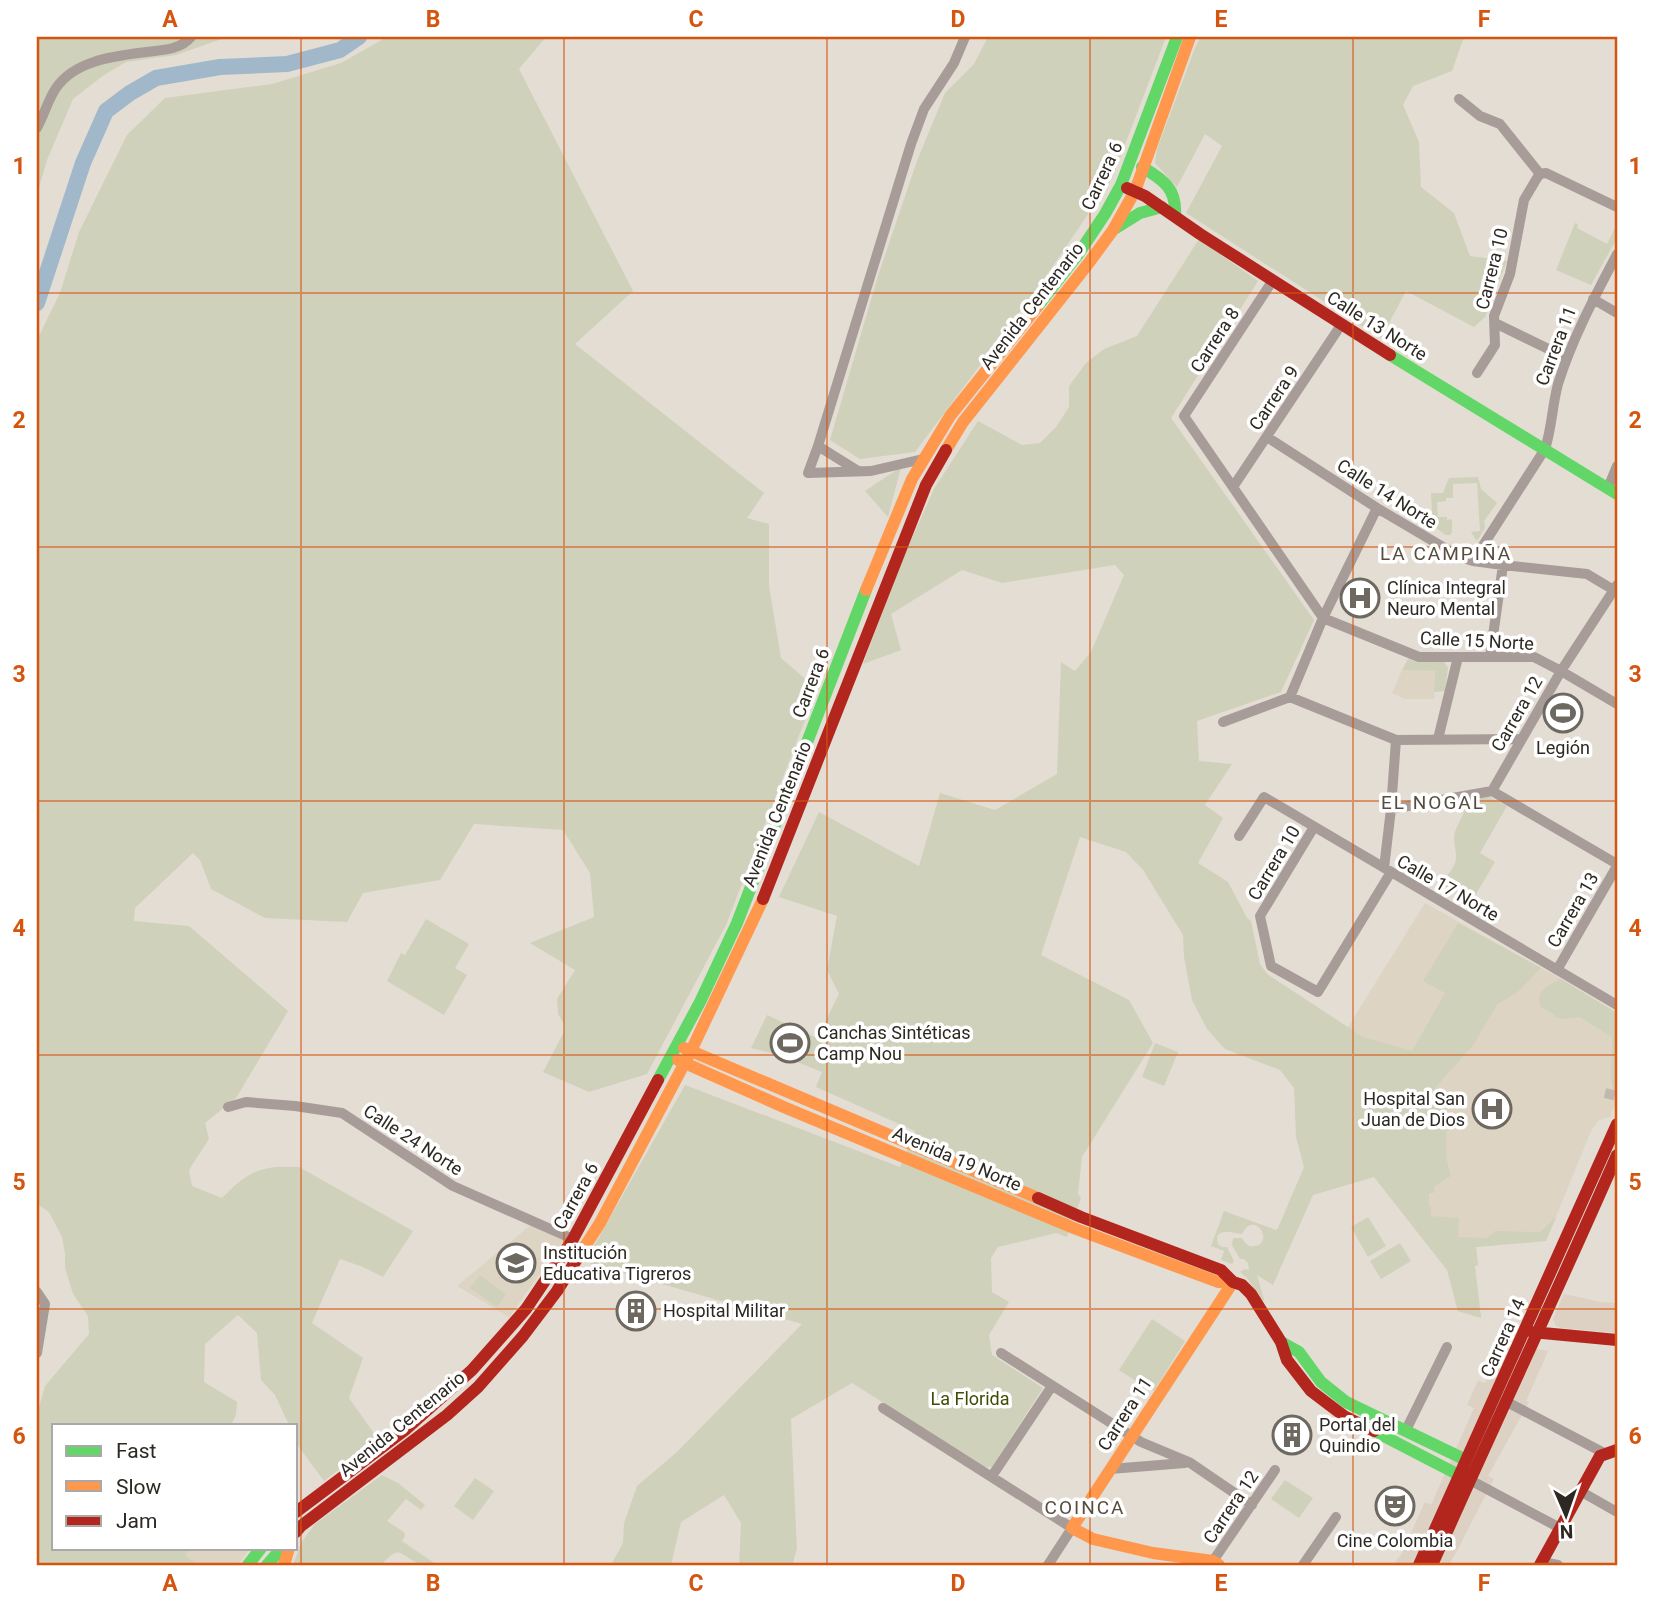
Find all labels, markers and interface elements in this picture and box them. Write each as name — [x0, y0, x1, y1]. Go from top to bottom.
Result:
text: A — [162, 6, 178, 33]
text: B — [426, 6, 440, 33]
text: C — [688, 6, 704, 33]
text: D — [951, 6, 965, 33]
text: E — [1215, 6, 1228, 33]
text: F — [1478, 6, 1491, 33]
street label: Carrera 6 — [1077, 138, 1127, 213]
text: 1 — [12, 153, 26, 180]
text: 1 — [1628, 153, 1642, 180]
street label: Carrera 10 — [1471, 226, 1512, 312]
street label: Avenida Centenario — [976, 238, 1088, 373]
street label: Calle 13 Norte — [1323, 286, 1431, 365]
street label: Carrera 8 — [1186, 303, 1243, 376]
street label: Carrera 11 — [1531, 303, 1580, 388]
street label: Carrera 9 — [1244, 361, 1303, 434]
text: 2 — [12, 407, 26, 434]
text: 2 — [1628, 407, 1642, 434]
street label: Calle 14 Norte — [1333, 454, 1441, 533]
district label: LA CAMPIÑA — [1380, 542, 1512, 565]
hospital icon: Clínica Integral Neuro Mental — [1339, 577, 1381, 619]
place label: Clínica Integral Neuro Mental — [1387, 577, 1506, 619]
street label: Calle 15 Norte — [1420, 627, 1535, 654]
street label: Carrera 6 — [788, 645, 833, 721]
text: 3 — [12, 661, 26, 688]
text: 3 — [1628, 661, 1642, 688]
street label: Carrera 12 — [1487, 672, 1546, 755]
sports icon: Legión — [1542, 692, 1584, 734]
place label: Legión — [1536, 737, 1590, 758]
street label: Avenida Centenario — [738, 738, 815, 890]
district label: EL NOGAL — [1381, 791, 1485, 814]
street label: Carrera 10 — [1243, 822, 1304, 904]
street label: Calle 17 Norte — [1394, 850, 1503, 925]
street label: Carrera 13 — [1543, 868, 1602, 951]
text: 4 — [12, 915, 26, 942]
text: 4 — [1628, 915, 1642, 942]
sports icon: Canchas Sintéticas Camp Nou — [769, 1022, 811, 1064]
place label: Canchas Sintéticas Camp Nou — [817, 1022, 971, 1064]
place label: Hospital San Juan de Dios — [1361, 1088, 1465, 1130]
hospital icon: Hospital San Juan de Dios — [1471, 1088, 1513, 1130]
street label: Calle 24 Norte — [360, 1100, 467, 1179]
street label: Avenida 19 Norte — [890, 1122, 1025, 1195]
street label: Carrera 6 — [549, 1159, 602, 1233]
text: 5 — [12, 1169, 26, 1196]
text: 5 — [1628, 1169, 1642, 1196]
school or university icon: Institución Educativa Tigreros — [495, 1242, 537, 1284]
place label: Institución Educativa Tigreros — [543, 1242, 691, 1284]
building icon: Hospital Militar — [615, 1290, 657, 1332]
street label: Carrera 14 — [1476, 1295, 1529, 1380]
place label: Hospital Militar — [663, 1300, 785, 1321]
street label: Avenida Centenario — [335, 1367, 469, 1481]
street label: Carrera 11 — [1093, 1373, 1156, 1454]
park label: La Florida — [931, 1388, 1009, 1409]
building icon: Portal del Quindio — [1271, 1414, 1313, 1456]
place label: Portal del Quindio — [1319, 1414, 1396, 1456]
text: 6 — [12, 1423, 26, 1450]
text: 6 — [1628, 1423, 1642, 1450]
legend — [52, 1424, 298, 1550]
text: Fast — [116, 1439, 157, 1463]
street label: Carrera 12 — [1199, 1466, 1263, 1547]
text: Slow — [116, 1475, 162, 1499]
north arrow — [1532, 1480, 1602, 1550]
theatre icon: Cine Colombia — [1374, 1485, 1416, 1527]
district label: COINCA — [1045, 1496, 1125, 1519]
text: Jam — [116, 1509, 157, 1533]
text: N — [1559, 1520, 1574, 1543]
place label: Cine Colombia — [1337, 1530, 1453, 1551]
text: A — [162, 1570, 178, 1597]
text: B — [426, 1570, 440, 1597]
text: C — [688, 1570, 704, 1597]
text: D — [951, 1570, 965, 1597]
text: E — [1215, 1570, 1228, 1597]
text: F — [1478, 1570, 1491, 1597]

